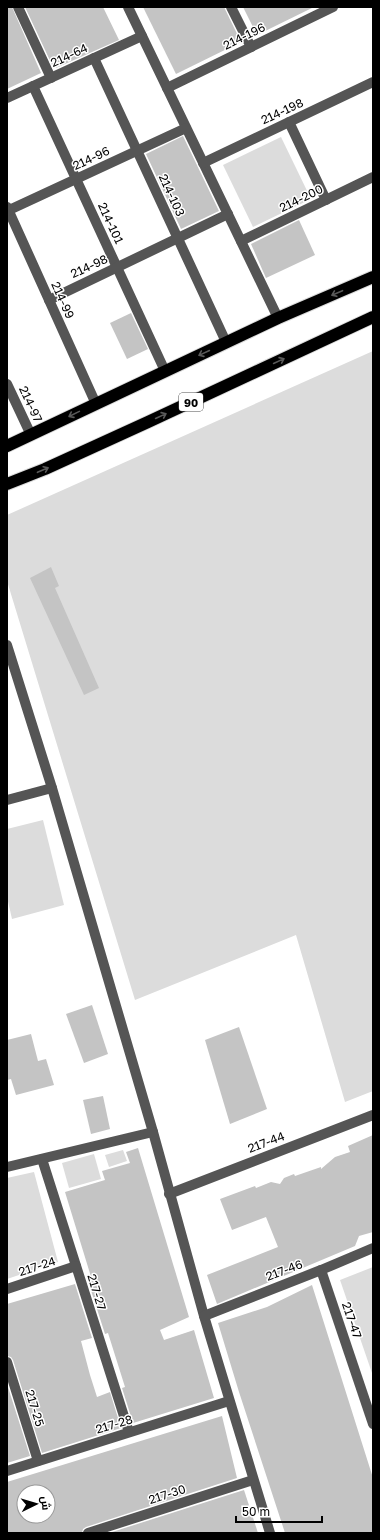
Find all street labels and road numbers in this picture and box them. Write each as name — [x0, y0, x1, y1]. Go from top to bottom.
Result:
street label: 214-196 — [220, 19, 268, 53]
street label: 214-64 — [48, 40, 90, 70]
street label: 214-198 — [258, 95, 306, 127]
street label: 214-96 — [70, 143, 112, 173]
street label: 214-103 — [156, 171, 188, 219]
street label: 214-200 — [277, 181, 325, 215]
street label: 214-101 — [95, 200, 127, 246]
street label: 214-98 — [68, 251, 110, 281]
street label: 214-99 — [48, 279, 78, 321]
street label: 214-97 — [16, 383, 46, 425]
road number: 90 — [179, 393, 203, 411]
street label: 217-44 — [245, 1128, 287, 1156]
street label: 217-24 — [17, 1253, 57, 1279]
street label: 217-46 — [263, 1256, 305, 1284]
street label: 217-27 — [84, 1272, 110, 1312]
street label: 217-47 — [339, 1300, 365, 1340]
street label: 217-25 — [22, 1388, 48, 1428]
street label: 217-28 — [94, 1411, 134, 1437]
street label: 217-30 — [147, 1481, 187, 1507]

